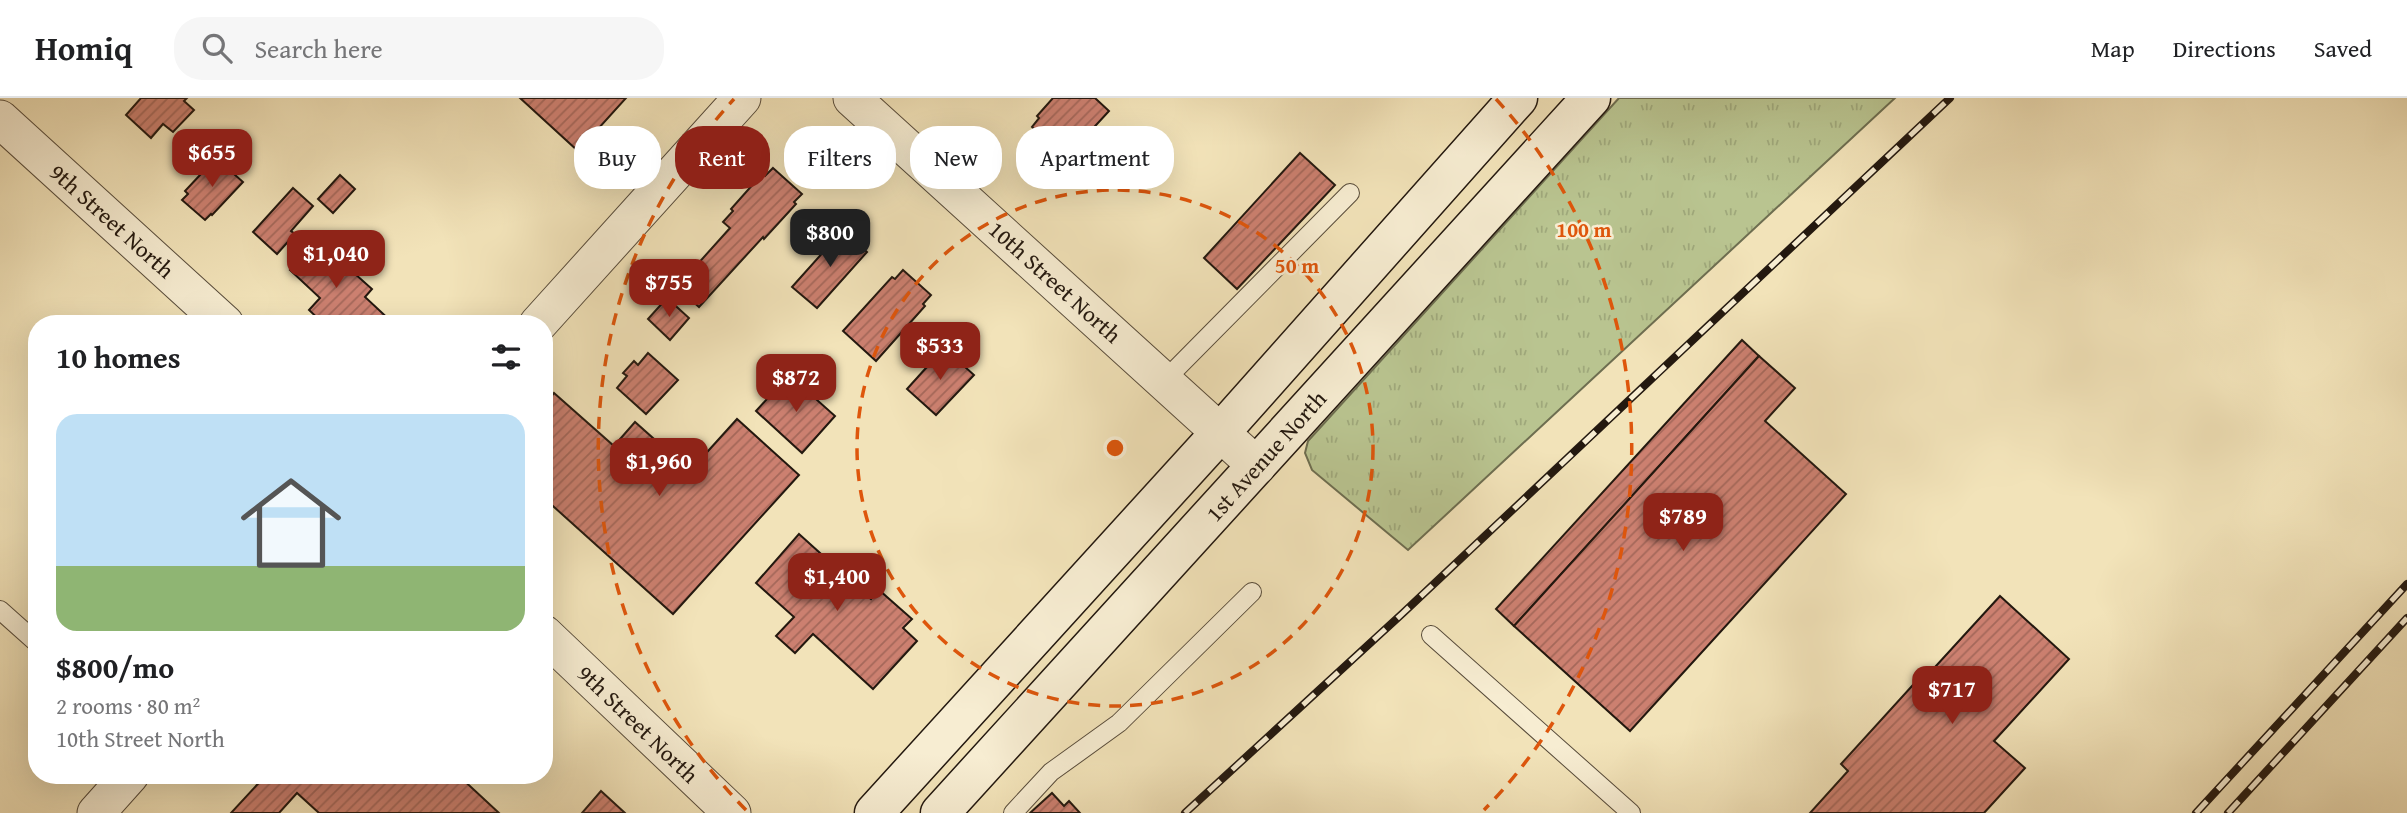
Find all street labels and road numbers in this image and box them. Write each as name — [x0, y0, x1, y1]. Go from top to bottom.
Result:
street label: 9th Street North — [43, 156, 182, 286]
street label: 10th Street North — [982, 213, 1129, 350]
street label: 1st Avenue North — [1198, 383, 1334, 529]
street label: 9th Street North — [570, 657, 707, 790]

